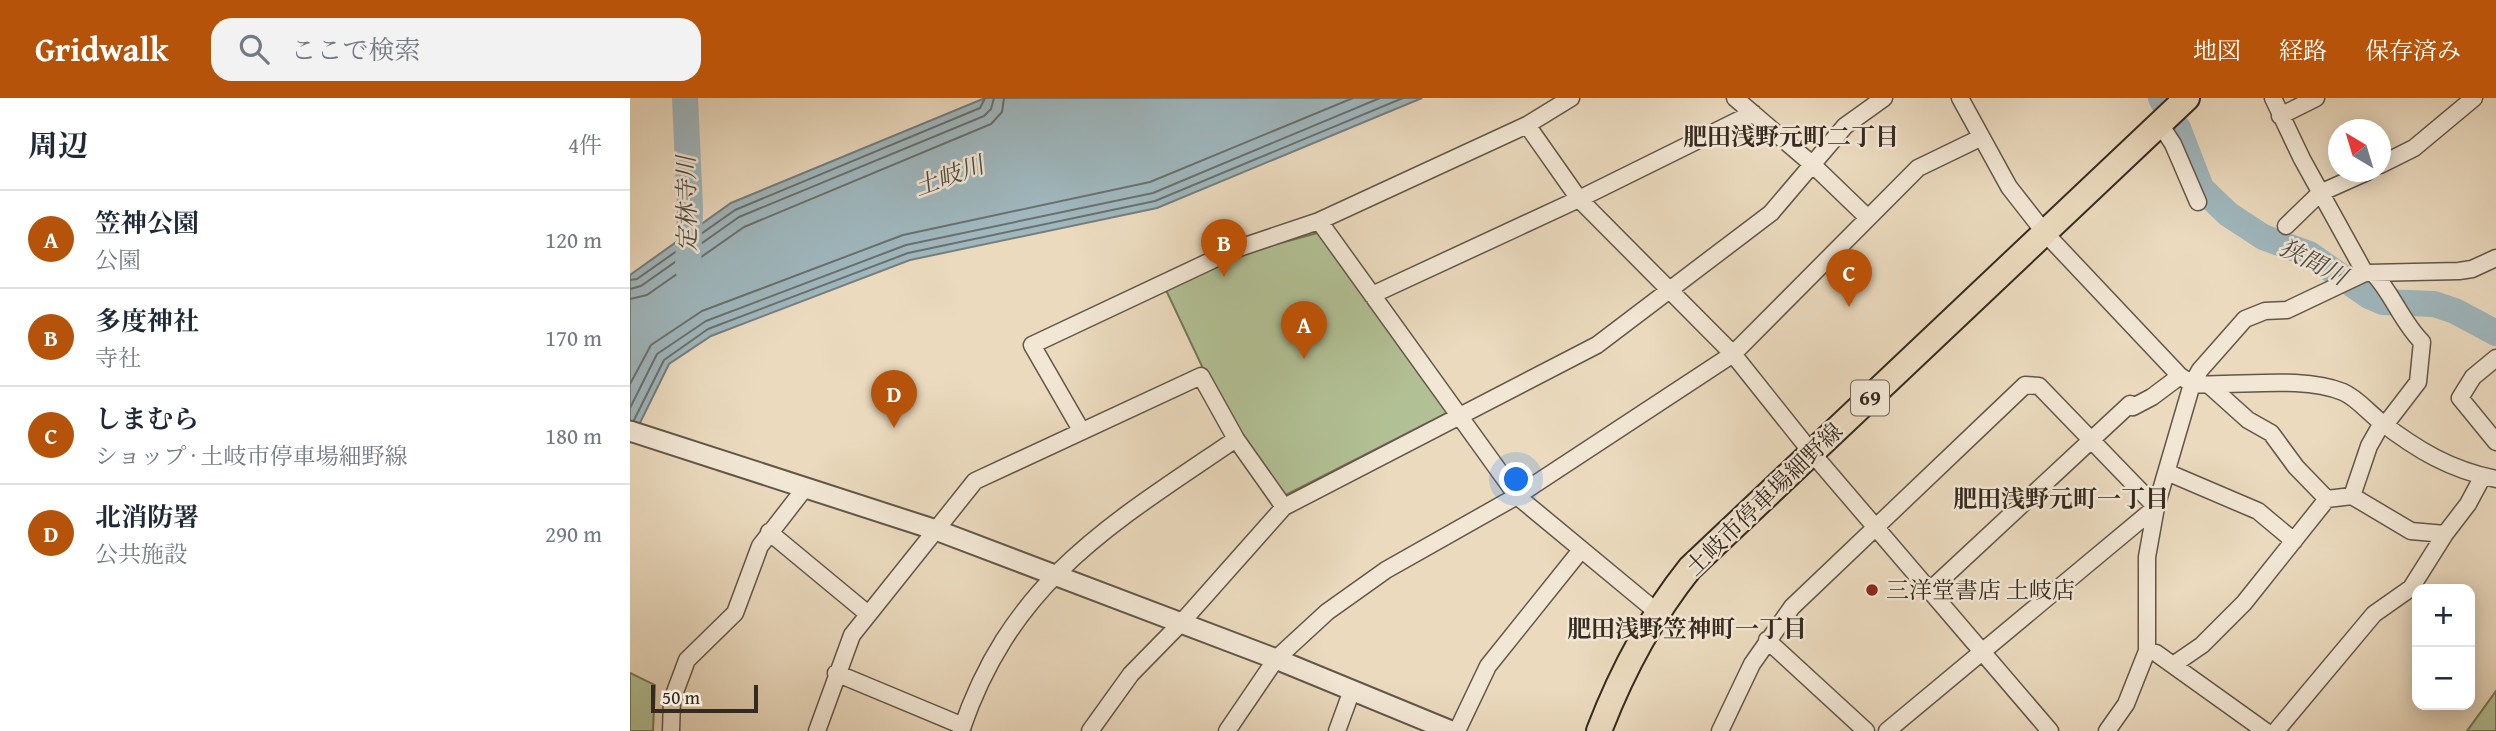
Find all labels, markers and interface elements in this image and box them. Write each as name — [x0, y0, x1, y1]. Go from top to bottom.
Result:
search box — [211, 18, 701, 81]
text: Gridwalk — [35, 25, 169, 73]
icon: search — [235, 30, 273, 68]
text: ここで検索 — [291, 30, 421, 69]
text: 地図 — [2193, 33, 2241, 68]
text: 経路 — [2279, 33, 2327, 68]
text: 保存済み — [2365, 33, 2461, 68]
district label: 肥田浅野元町二丁目 — [1683, 119, 1899, 154]
north arrow — [2328, 119, 2391, 182]
text: 周辺 — [28, 123, 88, 167]
text: 4件 — [568, 128, 602, 161]
water label: 土岐川 — [909, 146, 991, 204]
water label: 定林寺川 — [668, 153, 705, 252]
text: 笠神公園 — [95, 203, 199, 242]
pin: B — [1201, 219, 1247, 277]
text: A — [44, 223, 58, 256]
text: 120 m — [545, 223, 602, 256]
water label: 狭間川 — [2273, 230, 2356, 295]
text: 公園 — [95, 243, 141, 276]
pin: C — [1826, 249, 1872, 307]
text: 多度神社 — [95, 301, 199, 340]
pin: A — [1281, 301, 1327, 359]
text: B — [44, 321, 58, 354]
text: 170 m — [545, 321, 602, 354]
text: 寺社 — [95, 341, 141, 374]
pin: D — [871, 370, 917, 428]
road number: 69 — [1851, 380, 1889, 416]
text: しまむら — [95, 399, 199, 438]
street label: 土岐市停車場細野線 — [1678, 415, 1850, 582]
text: C — [44, 419, 58, 452]
text: 180 m — [545, 419, 602, 452]
text: ショップ · 土岐市停車場細野線 — [95, 439, 408, 472]
your location — [1499, 462, 1533, 496]
district label: 肥田浅野元町一丁目 — [1953, 481, 2169, 516]
text: 北消防署 — [95, 497, 199, 536]
text: D — [44, 517, 58, 550]
text: 290 m — [545, 517, 602, 550]
text: 公共施設 — [95, 537, 187, 570]
place label: 三洋堂書店 土岐店 — [1886, 573, 2075, 606]
marker: 三洋堂書店 土岐店 — [1864, 582, 1880, 598]
map controls — [2412, 584, 2475, 710]
button: + — [2412, 584, 2475, 647]
district label: 肥田浅野笠神町一丁目 — [1567, 611, 1807, 646]
button: − — [2412, 647, 2475, 710]
scale bar — [651, 682, 758, 714]
text: 50 m — [662, 683, 700, 711]

